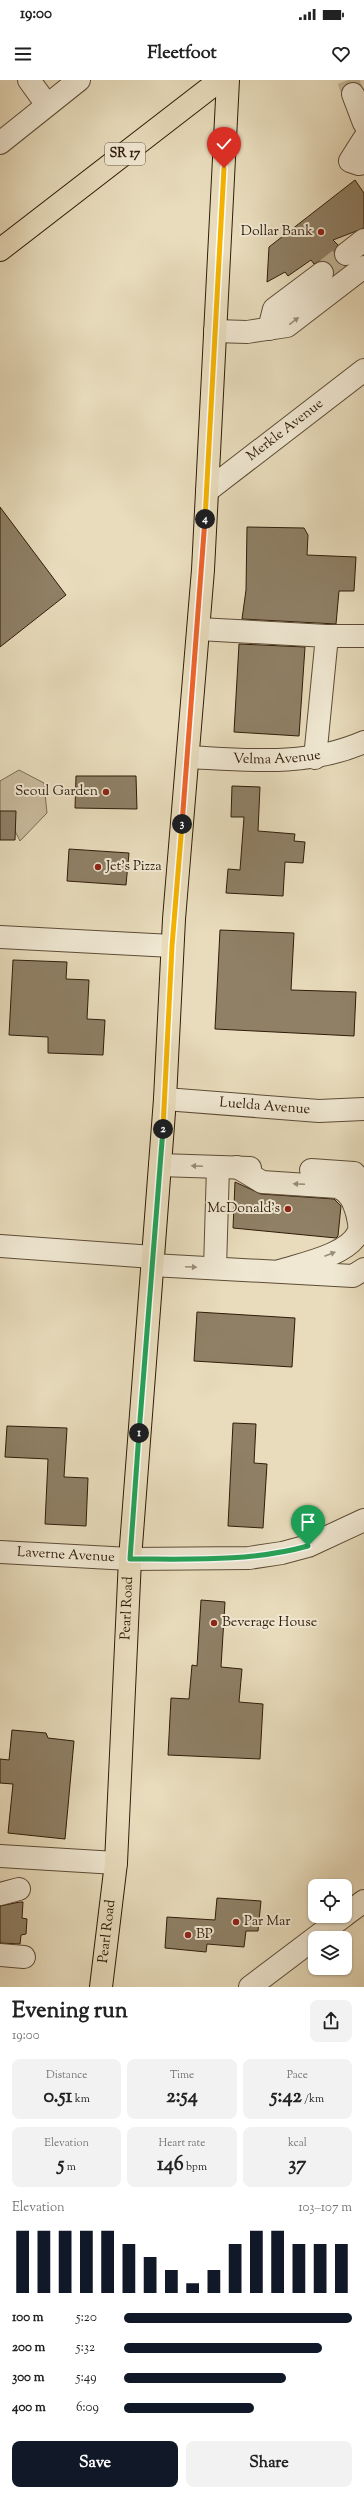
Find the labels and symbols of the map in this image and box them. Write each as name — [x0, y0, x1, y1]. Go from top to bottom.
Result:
pin — [207, 127, 241, 168]
road number: SR 17 — [105, 143, 145, 165]
place label: Dollar Bank — [241, 222, 313, 242]
marker: Dollar Bank — [316, 227, 326, 237]
one-way arrow — [288, 316, 299, 325]
street label: Merkle Avenue — [243, 395, 328, 467]
pin: 4 — [195, 509, 215, 529]
street label: Velma Avenue — [232, 746, 322, 770]
place label: Seoul Garden — [15, 782, 98, 802]
marker: Seoul Garden — [101, 787, 111, 797]
pin: 3 — [172, 814, 192, 834]
place label: Jet's Pizza — [105, 857, 162, 877]
marker: Jet's Pizza — [93, 862, 103, 872]
street label: Luelda Avenue — [219, 1093, 311, 1120]
pin: 2 — [153, 1119, 173, 1139]
one-way arrow — [190, 1163, 203, 1169]
one-way arrow — [293, 1181, 305, 1188]
place label: McDonald's — [207, 1199, 280, 1219]
marker: McDonald's — [283, 1204, 293, 1214]
one-way arrow — [324, 1251, 336, 1257]
one-way arrow — [185, 1263, 197, 1270]
pin: 1 — [129, 1423, 149, 1443]
pin — [291, 1505, 325, 1546]
street label: Laverne Avenue — [16, 1543, 115, 1568]
street label: Pearl Road — [116, 1576, 139, 1640]
place label: Beverage House — [222, 1613, 317, 1633]
marker: Beverage House — [209, 1618, 219, 1628]
street label: Pearl Road — [94, 1899, 121, 1964]
place label: Par Mar — [244, 1912, 291, 1932]
marker: Par Mar — [231, 1917, 241, 1927]
place label: BP — [196, 1925, 213, 1945]
marker: BP — [183, 1930, 193, 1940]

